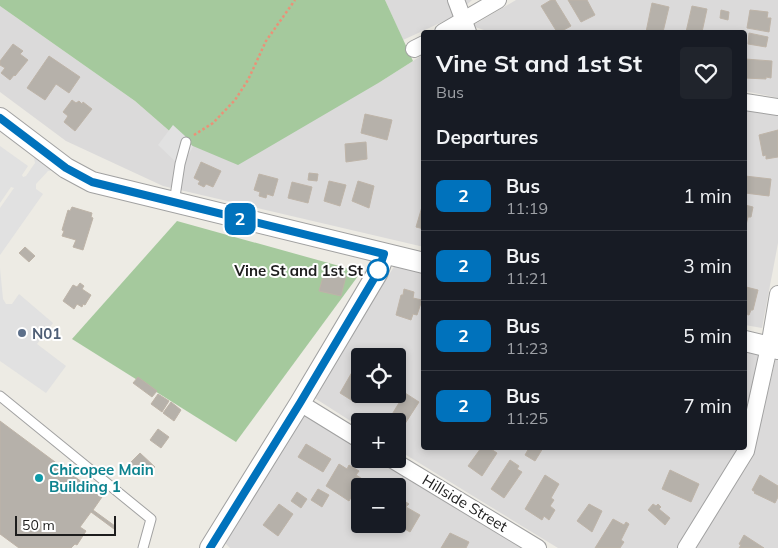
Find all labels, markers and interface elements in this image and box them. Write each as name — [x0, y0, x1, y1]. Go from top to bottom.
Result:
button: heart — [680, 47, 732, 99]
text: Vine St and 1st St — [436, 48, 642, 78]
text: Bus — [436, 82, 464, 102]
text: Departures — [436, 125, 538, 149]
text: Bus — [506, 174, 540, 198]
text: 2 — [458, 184, 469, 207]
text: 1 min — [683, 184, 732, 208]
text: 11:19 — [506, 198, 548, 218]
line badge: 2 — [224, 203, 256, 235]
text: 2 — [235, 207, 245, 230]
text: Bus — [506, 244, 540, 268]
text: 2 — [458, 254, 469, 277]
text: 3 min — [683, 254, 732, 278]
marker: Vine St and 1st St — [367, 259, 389, 281]
place label: Vine St and 1st St — [233, 261, 363, 280]
text: 11:21 — [506, 268, 548, 288]
text: Bus — [506, 314, 540, 338]
place label: N01 — [32, 324, 61, 343]
text: 2 — [458, 324, 469, 347]
text: 5 min — [683, 324, 732, 348]
marker: N01 — [16, 327, 28, 339]
text: 11:23 — [506, 338, 548, 358]
map controls — [351, 348, 406, 533]
button: locate — [351, 348, 406, 403]
text: Bus — [506, 384, 540, 408]
text: 2 — [458, 394, 469, 417]
text: 7 min — [683, 394, 732, 418]
text: 11:25 — [506, 408, 548, 428]
button: + — [351, 413, 406, 468]
place label: Chicopee Main Building 1 — [49, 460, 154, 496]
street label: Hillside Street — [419, 470, 511, 536]
marker: Chicopee Main Building 1 — [33, 472, 45, 484]
button: − — [351, 478, 406, 533]
scale bar — [15, 513, 116, 536]
text: 50 m — [22, 516, 55, 534]

